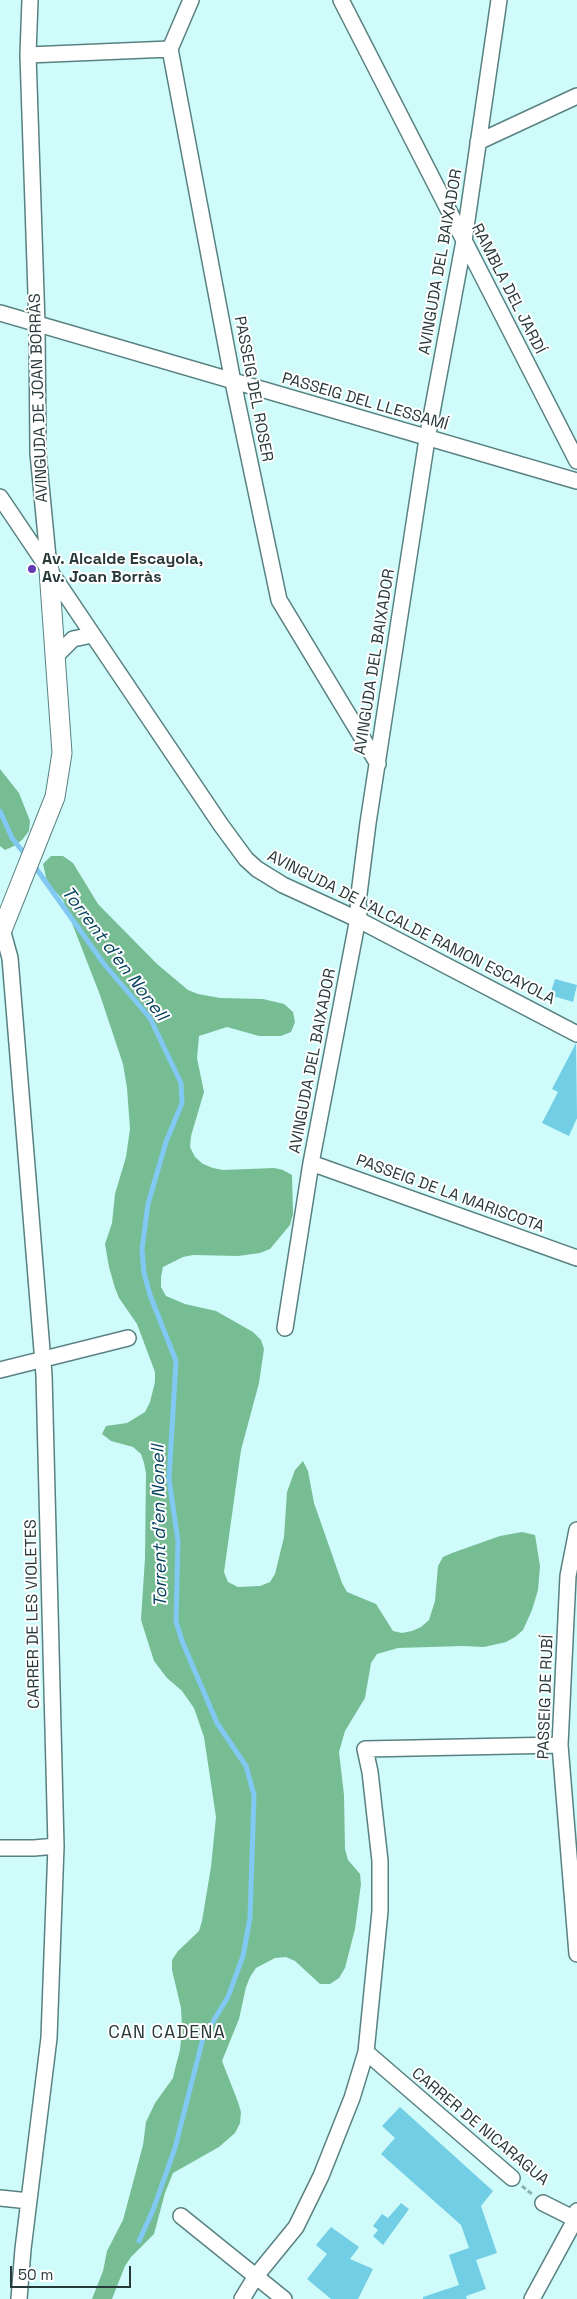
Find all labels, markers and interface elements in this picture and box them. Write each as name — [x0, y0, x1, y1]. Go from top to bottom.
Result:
street label: AVINGUDA DEL BAIXADOR — [415, 168, 467, 356]
street label: RAMBLA DEL JARDÍ — [467, 221, 549, 357]
street label: AVINGUDA DE JOAN BORRÀS — [26, 293, 52, 503]
street label: PASSEIG DEL ROSER — [229, 314, 277, 464]
street label: PASSEIG DEL LLESSAMÍ — [280, 369, 450, 435]
place label: Av. Alcalde Escayola, Av. Joan Borràs — [42, 550, 203, 588]
marker: Av. Alcalde Escayola, Av. Joan Borràs — [26, 563, 38, 575]
street label: AVINGUDA DEL BAIXADOR — [351, 568, 399, 756]
street label: AVINGUDA DE L'ALCALDE RAMON ESCAYOLA — [264, 847, 558, 1009]
water label: Torrent d'en Nonell — [56, 882, 172, 1026]
street label: AVINGUDA DEL BAIXADOR — [286, 967, 340, 1155]
street label: PASSEIG DE LA MARISCOTA — [353, 1151, 547, 1237]
water label: Torrent d'en Nonell — [148, 1444, 172, 1608]
street label: CARRER DE LES VIOLETES — [22, 1519, 44, 1709]
street label: PASSEIG DE RUBÍ — [534, 1634, 558, 1760]
district label: CAN CADENA — [107, 2022, 227, 2044]
street label: CARRER DE NICARAGUA — [407, 2064, 553, 2190]
scale bar — [12, 2256, 134, 2288]
text: 50 m — [18, 2265, 53, 2284]

